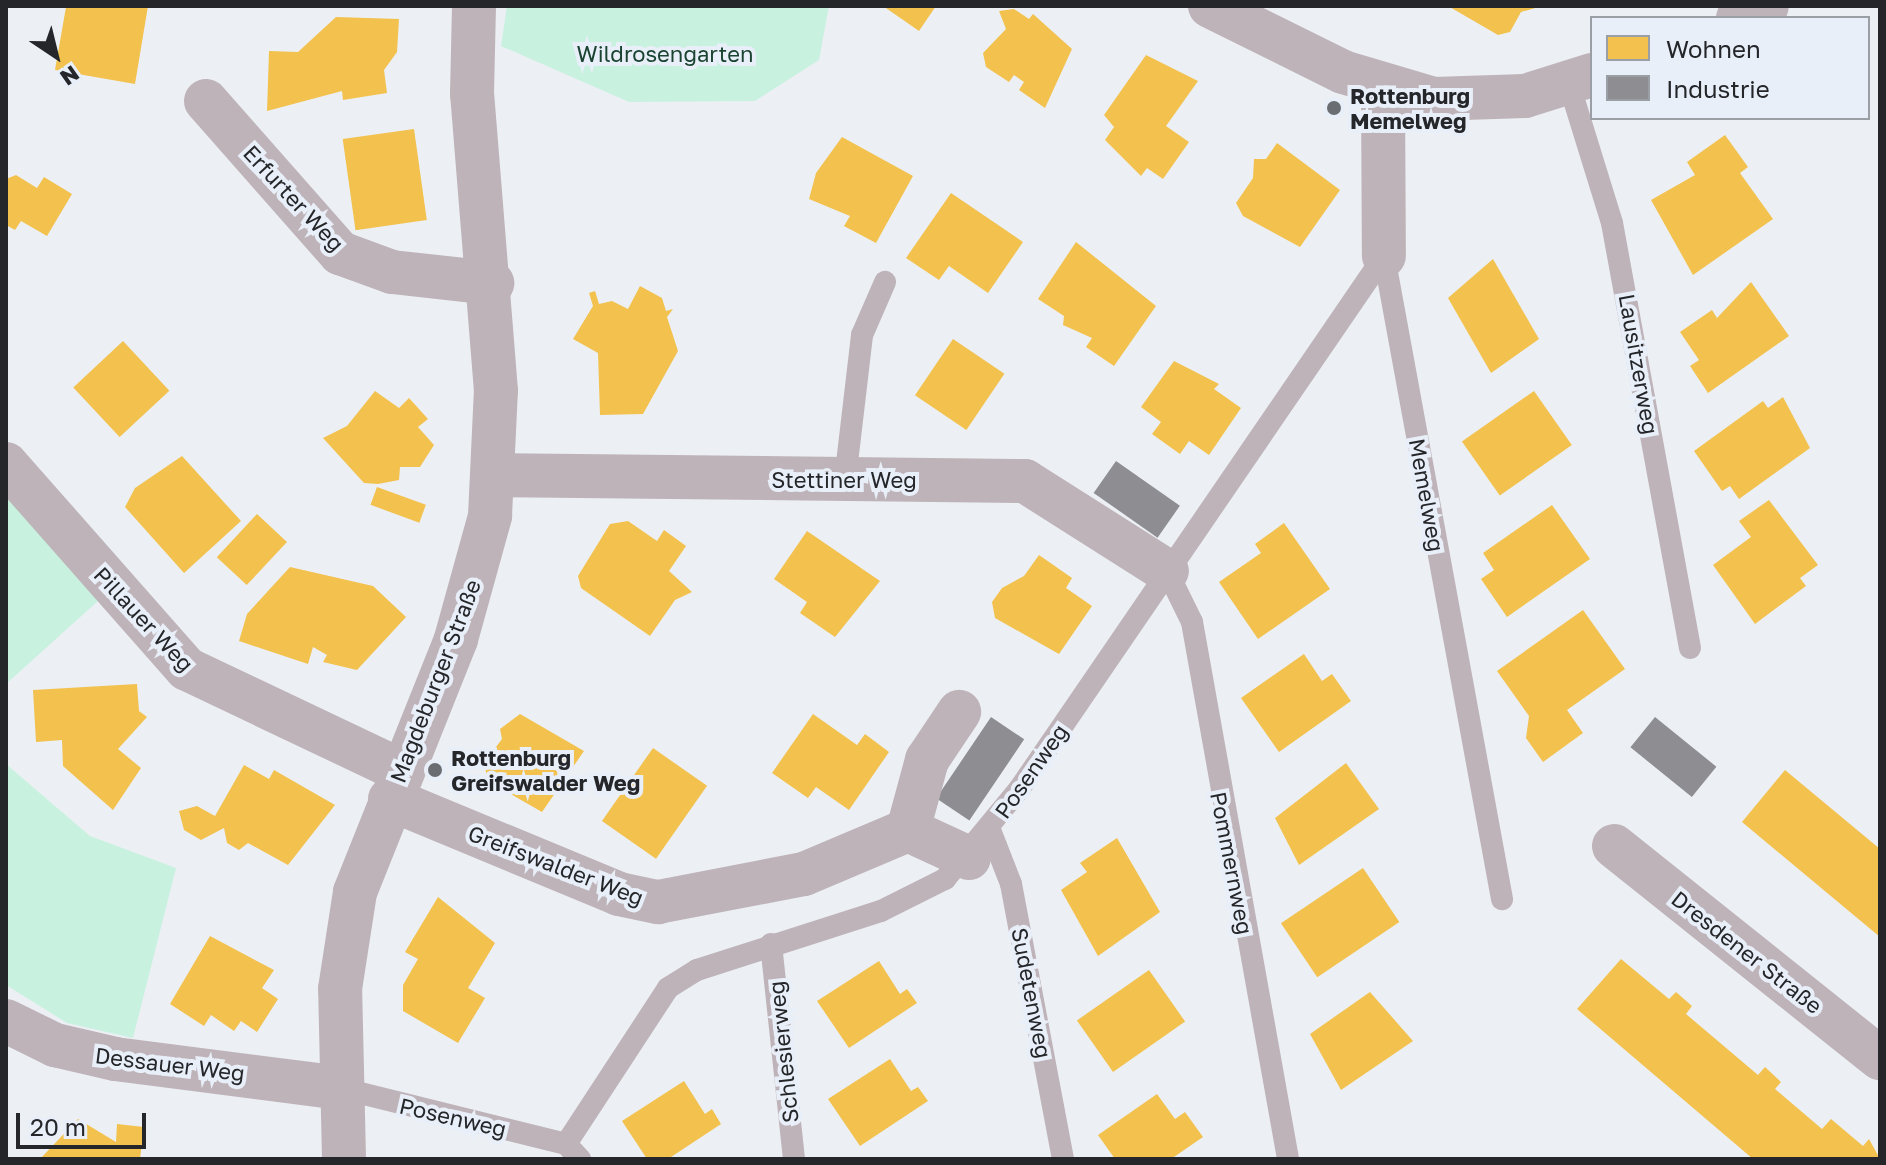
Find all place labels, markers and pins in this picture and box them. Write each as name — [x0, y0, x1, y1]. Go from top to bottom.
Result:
place label: Rottenburg Memelweg — [1350, 82, 1470, 134]
marker: Rottenburg Memelweg — [1325, 99, 1343, 117]
place label: Rottenburg Greifswalder Weg — [451, 744, 640, 796]
marker: Rottenburg Greifswalder Weg — [426, 761, 444, 779]

